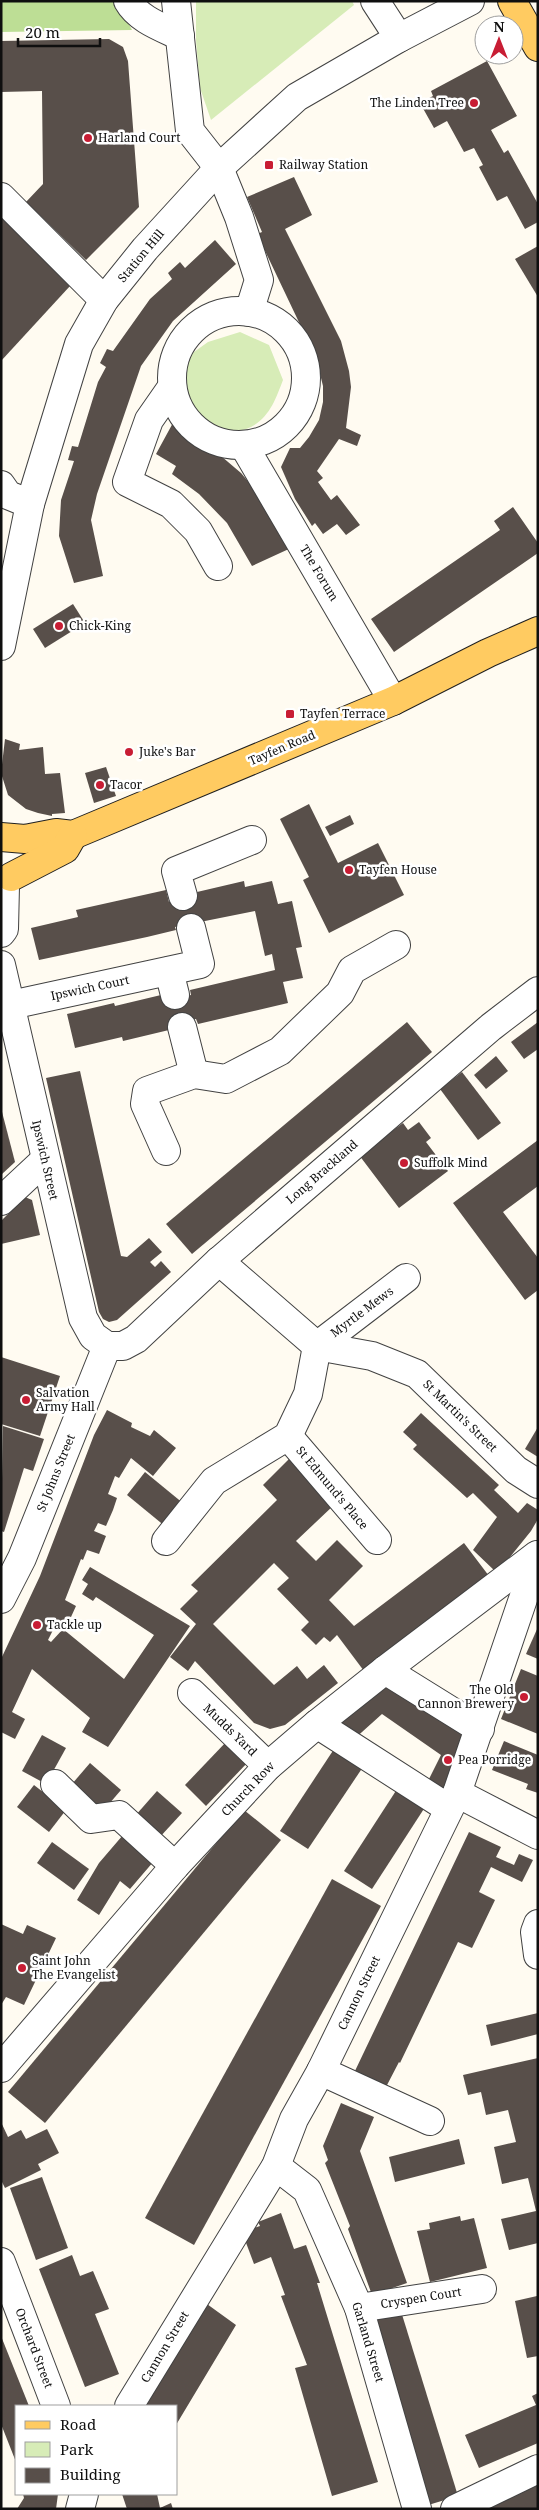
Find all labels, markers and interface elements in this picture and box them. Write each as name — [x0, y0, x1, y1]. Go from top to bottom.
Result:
scale bar — [18, 15, 100, 47]
north arrow — [474, 15, 524, 65]
text: N — [493, 17, 505, 36]
text: 20 m — [25, 22, 60, 42]
place label: The Linden Tree — [370, 94, 464, 111]
marker: The Linden Tree — [468, 97, 480, 109]
place label: Harland Court — [98, 129, 180, 146]
marker: Harland Court — [82, 132, 94, 144]
place label: Railway Station — [279, 156, 368, 173]
marker: Railway Station — [263, 159, 275, 171]
street label: Station Hill — [113, 225, 168, 286]
street label: The Forum — [296, 542, 343, 604]
place label: Chick-King — [69, 617, 131, 634]
marker: Chick-King — [53, 620, 65, 632]
place label: Tayfen Terrace — [300, 705, 385, 722]
marker: Tayfen Terrace — [284, 708, 296, 720]
street label: Tayfen Road — [246, 726, 318, 769]
place label: Juke's Bar — [138, 743, 196, 760]
marker: Juke's Bar — [123, 746, 135, 758]
place label: Tacor — [110, 776, 143, 793]
marker: Tacor — [94, 779, 106, 791]
place label: Tayfen House — [359, 861, 437, 878]
marker: Tayfen House — [343, 864, 355, 876]
street label: Ipswich Court — [49, 971, 131, 1004]
street label: Ipswich Street — [28, 1118, 63, 1201]
street label: Long Brackland — [282, 1135, 362, 1208]
place label: Suffolk Mind — [414, 1154, 488, 1171]
marker: Suffolk Mind — [398, 1157, 410, 1169]
street label: Myrtle Mews — [327, 1282, 397, 1341]
street label: St Martin's Street — [419, 1376, 501, 1456]
place label: Salvation Army Hall — [36, 1384, 95, 1415]
marker: Salvation Army Hall — [20, 1394, 32, 1406]
street label: St Johns Street — [32, 1431, 79, 1514]
street label: St Edmund's Place — [292, 1442, 372, 1533]
place label: Tackle up — [47, 1616, 102, 1633]
marker: Tackle up — [31, 1619, 43, 1631]
place label: The Old Cannon Brewery — [417, 1681, 515, 1712]
marker: The Old Cannon Brewery — [518, 1691, 530, 1703]
street label: Mudds Yard — [200, 1700, 261, 1760]
place label: Pea Porridge — [458, 1751, 531, 1768]
marker: Pea Porridge — [442, 1754, 454, 1766]
street label: Church Row — [217, 1757, 279, 1820]
place label: Saint John The Evangelist — [32, 1952, 116, 1983]
street label: Cannon Street — [333, 1953, 384, 2033]
marker: Saint John The Evangelist — [16, 1962, 28, 1974]
street label: Cryspen Court — [379, 2283, 463, 2312]
street label: Garland Street — [348, 2300, 389, 2384]
street label: Orchard Street — [11, 2305, 58, 2390]
street label: Cannon Street — [136, 2308, 193, 2386]
legend — [15, 2405, 178, 2495]
text: Road — [60, 2414, 96, 2434]
text: Park — [60, 2439, 94, 2459]
text: Building — [60, 2464, 121, 2484]

